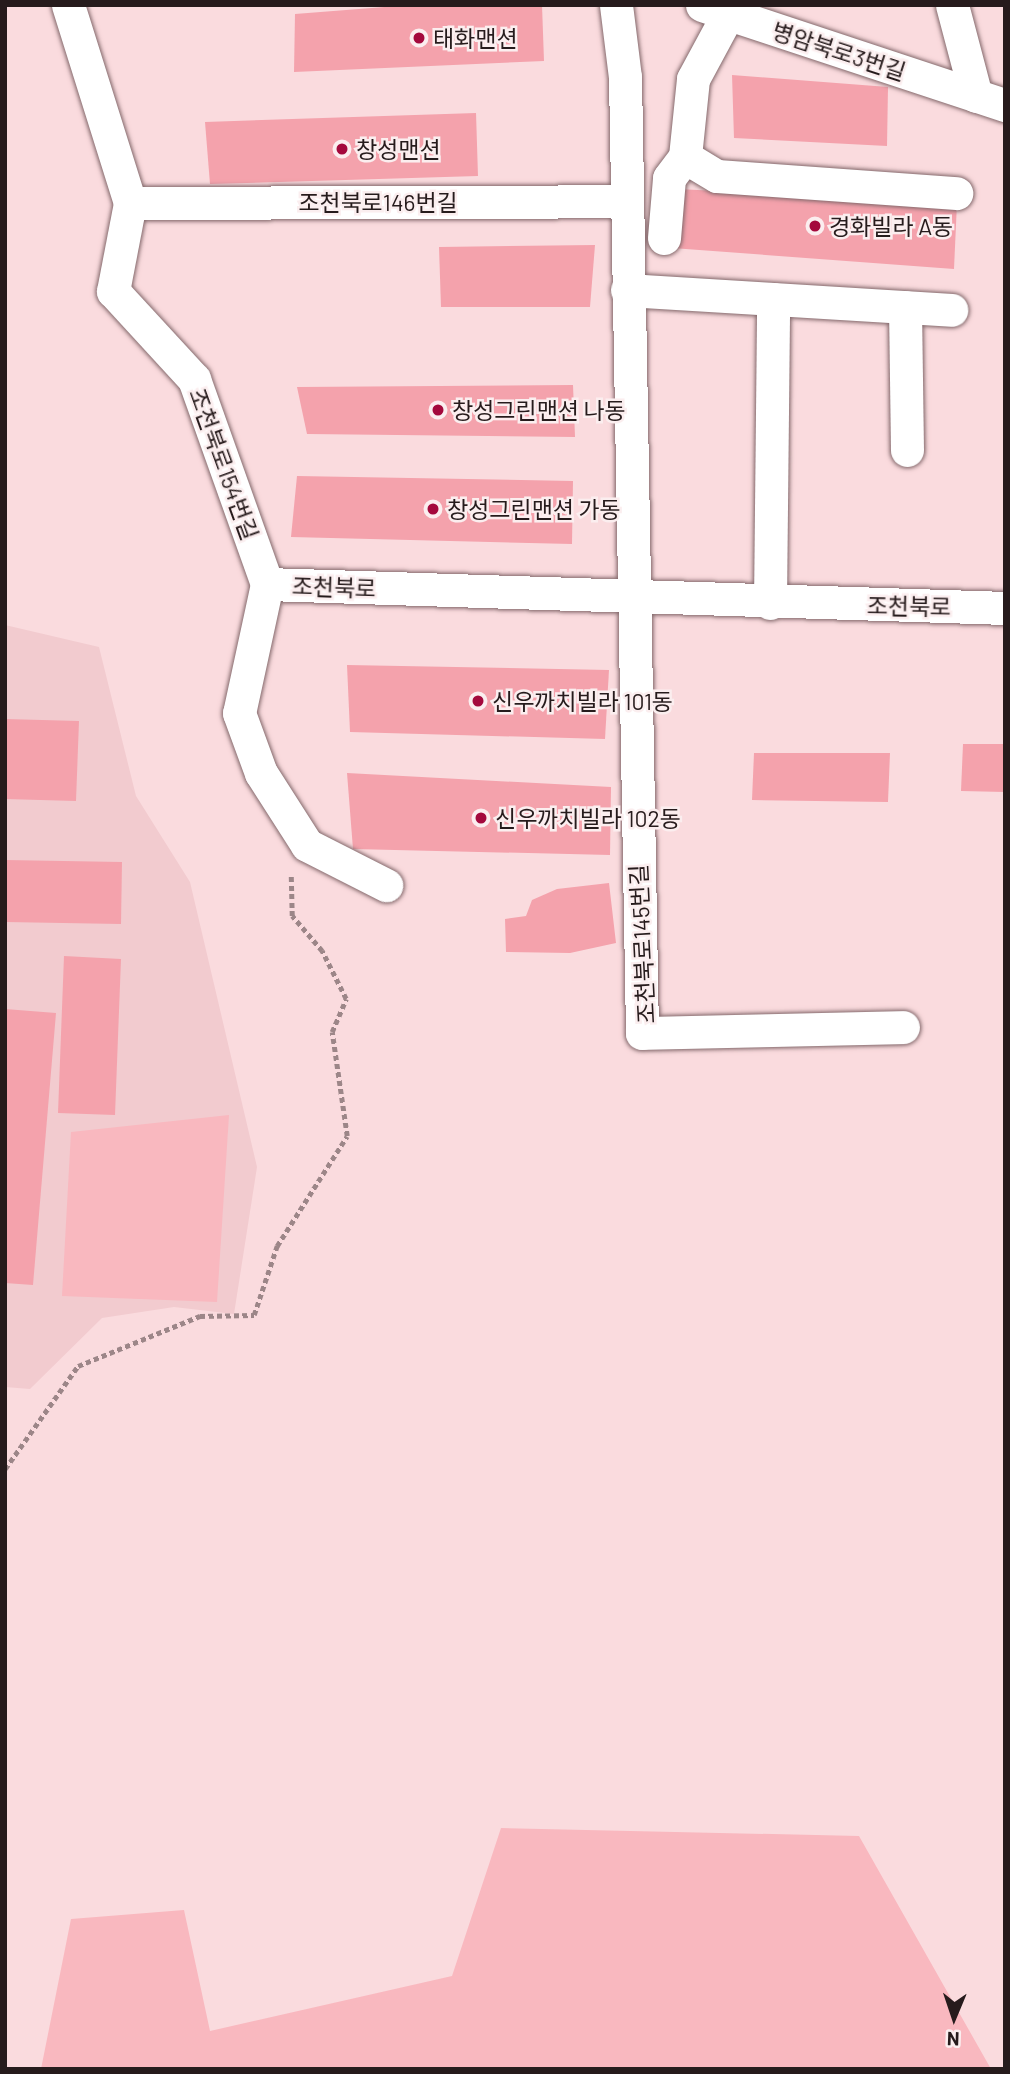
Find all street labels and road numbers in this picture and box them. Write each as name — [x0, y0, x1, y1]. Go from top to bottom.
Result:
street label: 병암북로3번길 — [769, 16, 909, 86]
street label: 조천북로146번길 — [298, 188, 458, 216]
street label: 조천북로154번길 — [184, 384, 264, 544]
street label: 조천북로 — [291, 572, 377, 602]
street label: 조천북로 — [866, 591, 952, 621]
street label: 조천북로145번길 — [624, 864, 660, 1024]

